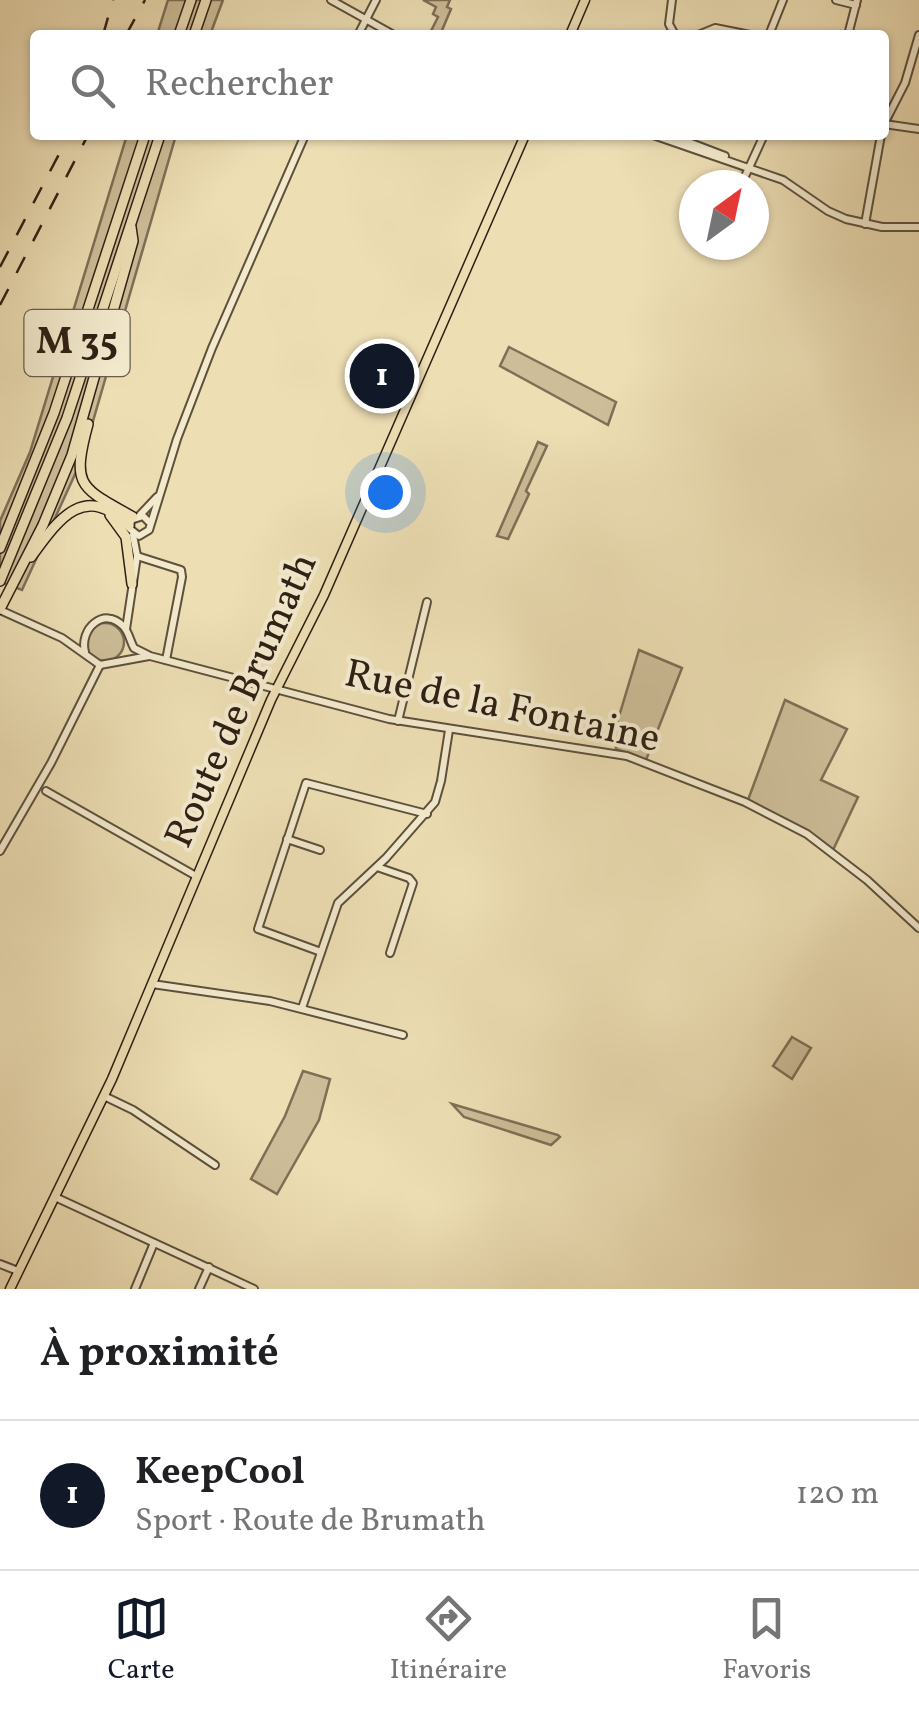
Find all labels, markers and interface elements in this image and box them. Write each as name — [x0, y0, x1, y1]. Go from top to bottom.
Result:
search box — [30, 30, 889, 140]
icon: search — [65, 58, 120, 113]
text: Rechercher — [145, 59, 333, 112]
north arrow — [679, 170, 769, 260]
road number: M 35 — [24, 310, 130, 376]
pin: 1 — [350, 338, 414, 414]
your location — [360, 467, 411, 518]
street label: Route de Brumath — [153, 545, 333, 857]
street label: Rue de la Fontaine — [339, 647, 665, 769]
text: À proximité — [40, 1325, 279, 1384]
text: KeepCool — [135, 1447, 305, 1500]
text: 1 — [66, 1473, 79, 1517]
text: 120 m — [796, 1473, 879, 1517]
text: Sport · Route de Brumath — [135, 1500, 486, 1544]
tab: Carte — [108, 1591, 174, 1690]
tab: Itinéraire — [390, 1591, 507, 1690]
tab: Favoris — [722, 1591, 811, 1690]

